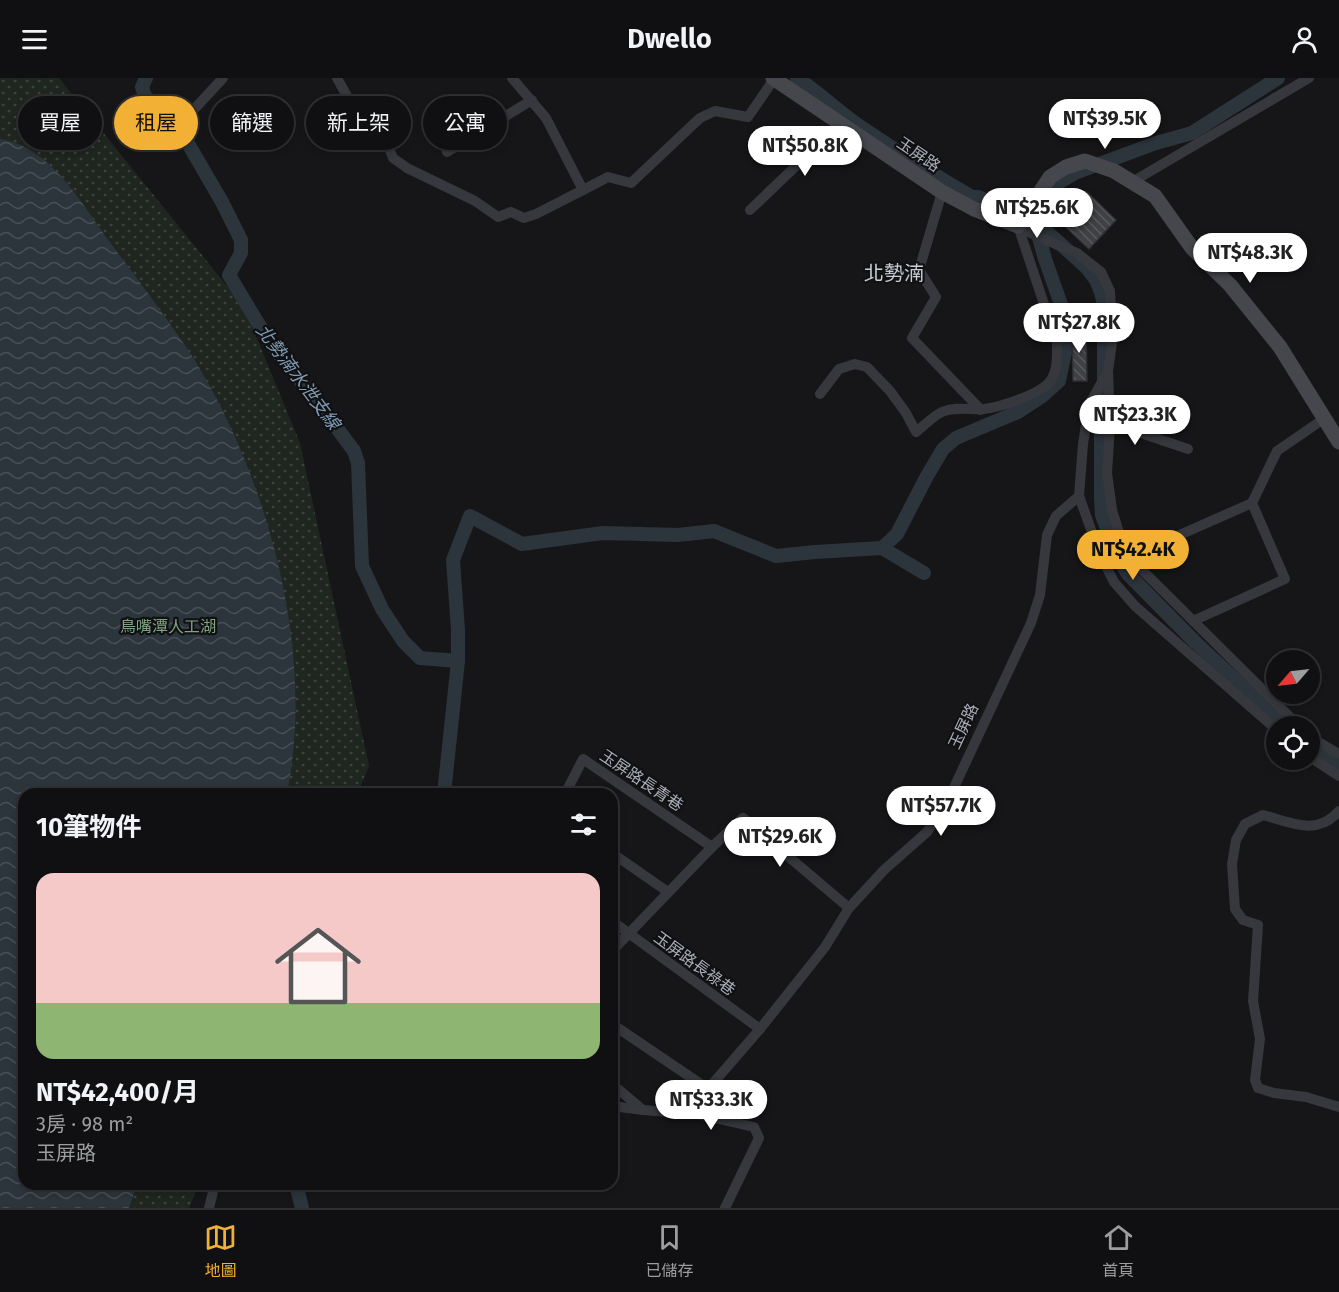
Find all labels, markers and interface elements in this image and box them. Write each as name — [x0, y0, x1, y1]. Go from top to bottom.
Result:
icon: menu — [18, 23, 51, 56]
text: Dwello — [627, 23, 712, 55]
icon: person — [1288, 23, 1321, 56]
chip: 買屋 — [18, 96, 102, 150]
chip: 租屋 — [114, 96, 198, 150]
chip: 篩選 — [210, 96, 294, 150]
chip: 新上架 — [306, 96, 411, 150]
chip: 公寓 — [423, 96, 507, 150]
pin: NT$39.5K — [1043, 99, 1167, 150]
text: NT$39.5K — [1063, 106, 1147, 130]
pin: NT$50.8K — [743, 126, 867, 177]
text: NT$50.8K — [762, 133, 848, 157]
street label: 玉屏路 — [894, 133, 944, 176]
pin: NT$25.6K — [975, 188, 1099, 239]
text: NT$25.6K — [995, 195, 1079, 219]
pin: NT$48.3K — [1188, 233, 1312, 284]
text: NT$48.3K — [1207, 240, 1293, 264]
district label: 北勢湳 — [864, 261, 924, 285]
pin: NT$27.8K — [1017, 303, 1141, 354]
text: NT$27.8K — [1037, 310, 1121, 334]
water label: 北勢湳水泄支線 — [251, 320, 346, 436]
pin: NT$23.3K — [1073, 395, 1197, 446]
text: NT$23.3K — [1093, 402, 1177, 426]
pin: NT$42.4K — [1071, 530, 1195, 581]
text: NT$42.4K — [1091, 537, 1175, 561]
park label: 鳥嘴潭人工湖 — [120, 617, 216, 636]
north arrow — [1266, 650, 1320, 704]
map controls — [1266, 650, 1320, 770]
street label: 玉屏路 — [945, 700, 982, 752]
button: locate — [1266, 716, 1320, 770]
street label: 玉屏路長青巷 — [597, 746, 687, 815]
pin: NT$57.7K — [879, 786, 1003, 837]
text: NT$57.7K — [901, 793, 981, 817]
icon: filters — [567, 808, 600, 841]
text: 10筆物件 — [36, 812, 141, 843]
pin: NT$29.6K — [718, 817, 842, 868]
text: NT$29.6K — [738, 824, 822, 848]
icon: home — [264, 912, 372, 1020]
street label: 玉屏路長祿巷 — [650, 928, 739, 999]
text: NT$42,400/月 — [36, 1077, 199, 1108]
pin: NT$33.3K — [649, 1080, 773, 1131]
text: NT$33.3K — [669, 1087, 753, 1111]
text: 3房 · 98 m² — [36, 1112, 133, 1136]
text: 玉屏路 — [36, 1141, 96, 1165]
tab: 地圖 — [204, 1221, 237, 1281]
tab: 已儲存 — [645, 1221, 694, 1281]
tab: 首頁 — [1102, 1221, 1135, 1281]

